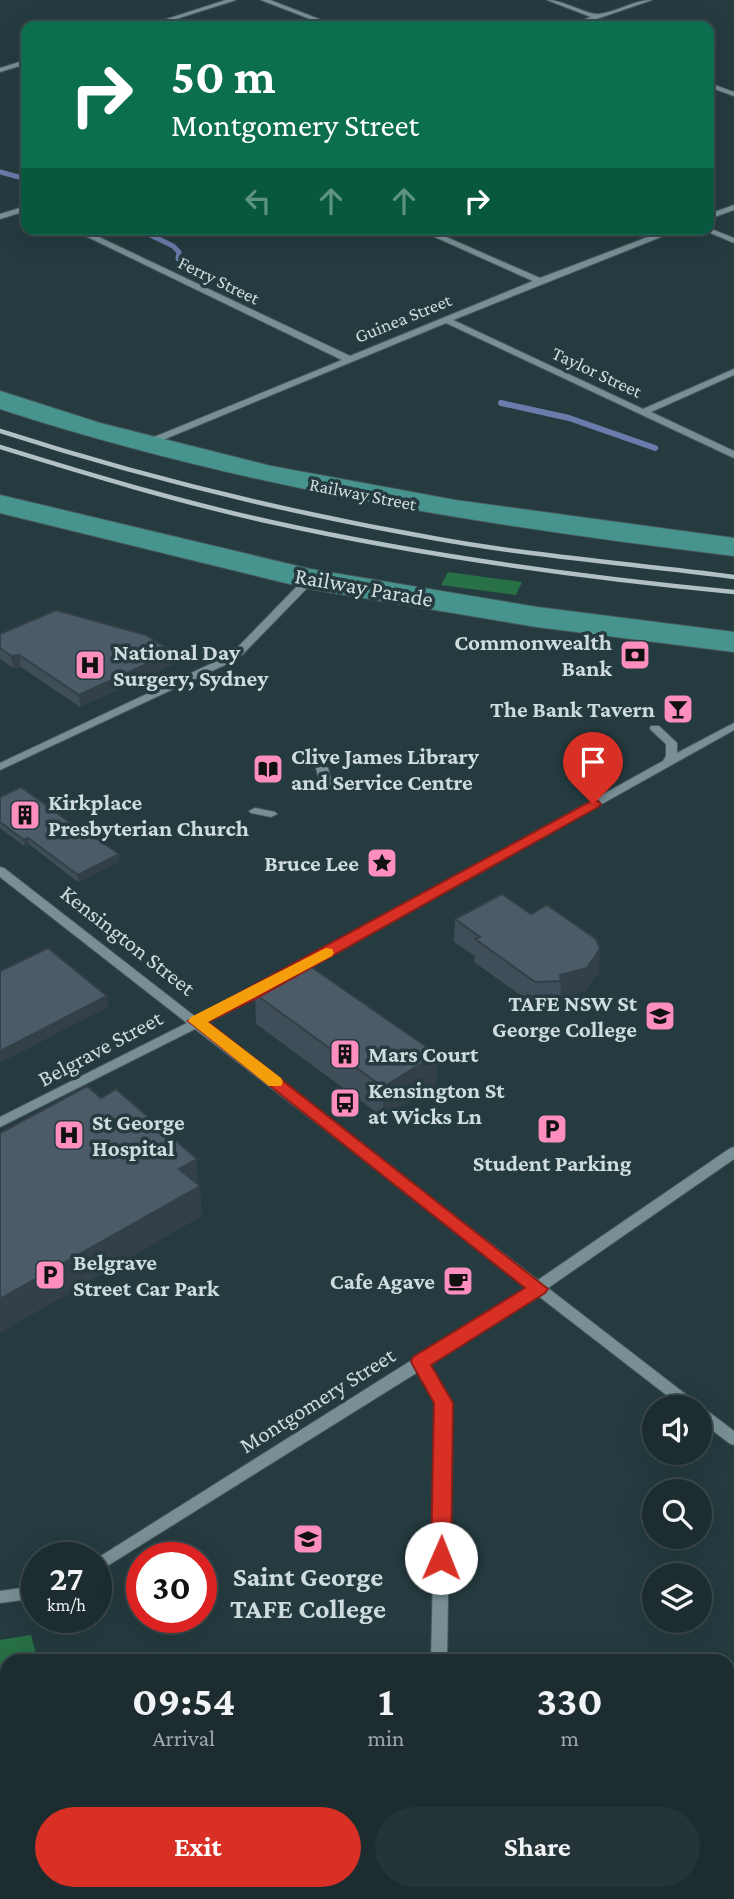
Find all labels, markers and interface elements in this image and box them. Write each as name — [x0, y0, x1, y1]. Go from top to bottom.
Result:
icon: right — [56, 49, 147, 140]
text: 50 m — [171, 49, 276, 104]
text: Montgomery Street — [171, 107, 419, 143]
icon: left — [239, 182, 277, 220]
icon: ahead — [312, 182, 350, 220]
icon: ahead — [385, 182, 423, 220]
icon: right — [458, 182, 496, 220]
street label: Ferry Street — [175, 251, 264, 309]
street label: Guinea Street — [352, 289, 455, 347]
street label: Taylor Street — [549, 342, 646, 402]
street label: Railway Street — [308, 473, 419, 515]
street label: Railway Parade — [293, 562, 435, 612]
place label: Commonwealth Bank — [454, 629, 612, 681]
bank icon: Commonwealth Bank — [618, 638, 652, 672]
place label: National Day Surgery, Sydney — [113, 639, 269, 691]
hospital icon: National Day Surgery, Sydney — [73, 648, 107, 682]
bar icon: The Bank Tavern — [661, 692, 695, 726]
place label: The Bank Tavern — [490, 696, 655, 722]
pin — [563, 732, 623, 804]
place label: Clive James Library and Service Centre — [291, 743, 480, 795]
icon: arrive — [574, 743, 612, 781]
library icon: Clive James Library and Service Centre — [251, 752, 285, 786]
place label: Kirkplace Presbyterian Church — [48, 789, 249, 841]
building icon: Kirkplace Presbyterian Church — [8, 798, 42, 832]
place icon: Bruce Lee — [365, 846, 399, 880]
place label: Bruce Lee — [264, 850, 359, 876]
street label: Kensington Street — [56, 879, 201, 1001]
place label: TAFE NSW St George College — [492, 990, 638, 1042]
school or university icon: TAFE NSW St George College — [643, 999, 677, 1033]
street label: Belgrave Street — [33, 1004, 167, 1092]
building icon: Mars Court — [328, 1037, 362, 1071]
place label: Mars Court — [368, 1041, 479, 1067]
place label: Kensington St at Wicks Ln — [368, 1077, 505, 1129]
bus stop icon: Kensington St at Wicks Ln — [328, 1086, 362, 1120]
place label: St George Hospital — [92, 1109, 185, 1161]
parking icon: Student Parking — [535, 1112, 569, 1146]
hospital icon: St George Hospital — [52, 1118, 86, 1152]
place label: Student Parking — [473, 1150, 632, 1176]
place label: Belgrave Street Car Park — [73, 1249, 220, 1301]
parking icon: Belgrave Street Car Park — [33, 1258, 67, 1292]
cafe icon: Cafe Agave — [441, 1264, 475, 1298]
place label: Cafe Agave — [330, 1268, 435, 1294]
street label: Montgomery Street — [234, 1342, 400, 1458]
map controls — [642, 1395, 712, 1633]
button: sound — [642, 1395, 712, 1465]
button: search — [642, 1479, 712, 1549]
position arrow — [404, 1521, 478, 1595]
school or university icon: Saint George TAFE College — [291, 1522, 325, 1556]
speed limit sign: 30 — [126, 1542, 217, 1633]
text: 27 — [50, 1559, 83, 1598]
place label: Saint George TAFE College — [230, 1561, 386, 1624]
button: layers — [642, 1563, 712, 1633]
text: km/h — [47, 1595, 86, 1615]
text: 09:54 — [132, 1677, 235, 1724]
text: 1 — [378, 1677, 394, 1724]
text: 330 — [537, 1677, 603, 1724]
text: Arrival — [153, 1725, 215, 1751]
text: min — [368, 1725, 404, 1751]
text: m — [560, 1725, 579, 1751]
button: Exit — [35, 1807, 361, 1887]
button: Share — [375, 1807, 700, 1887]

